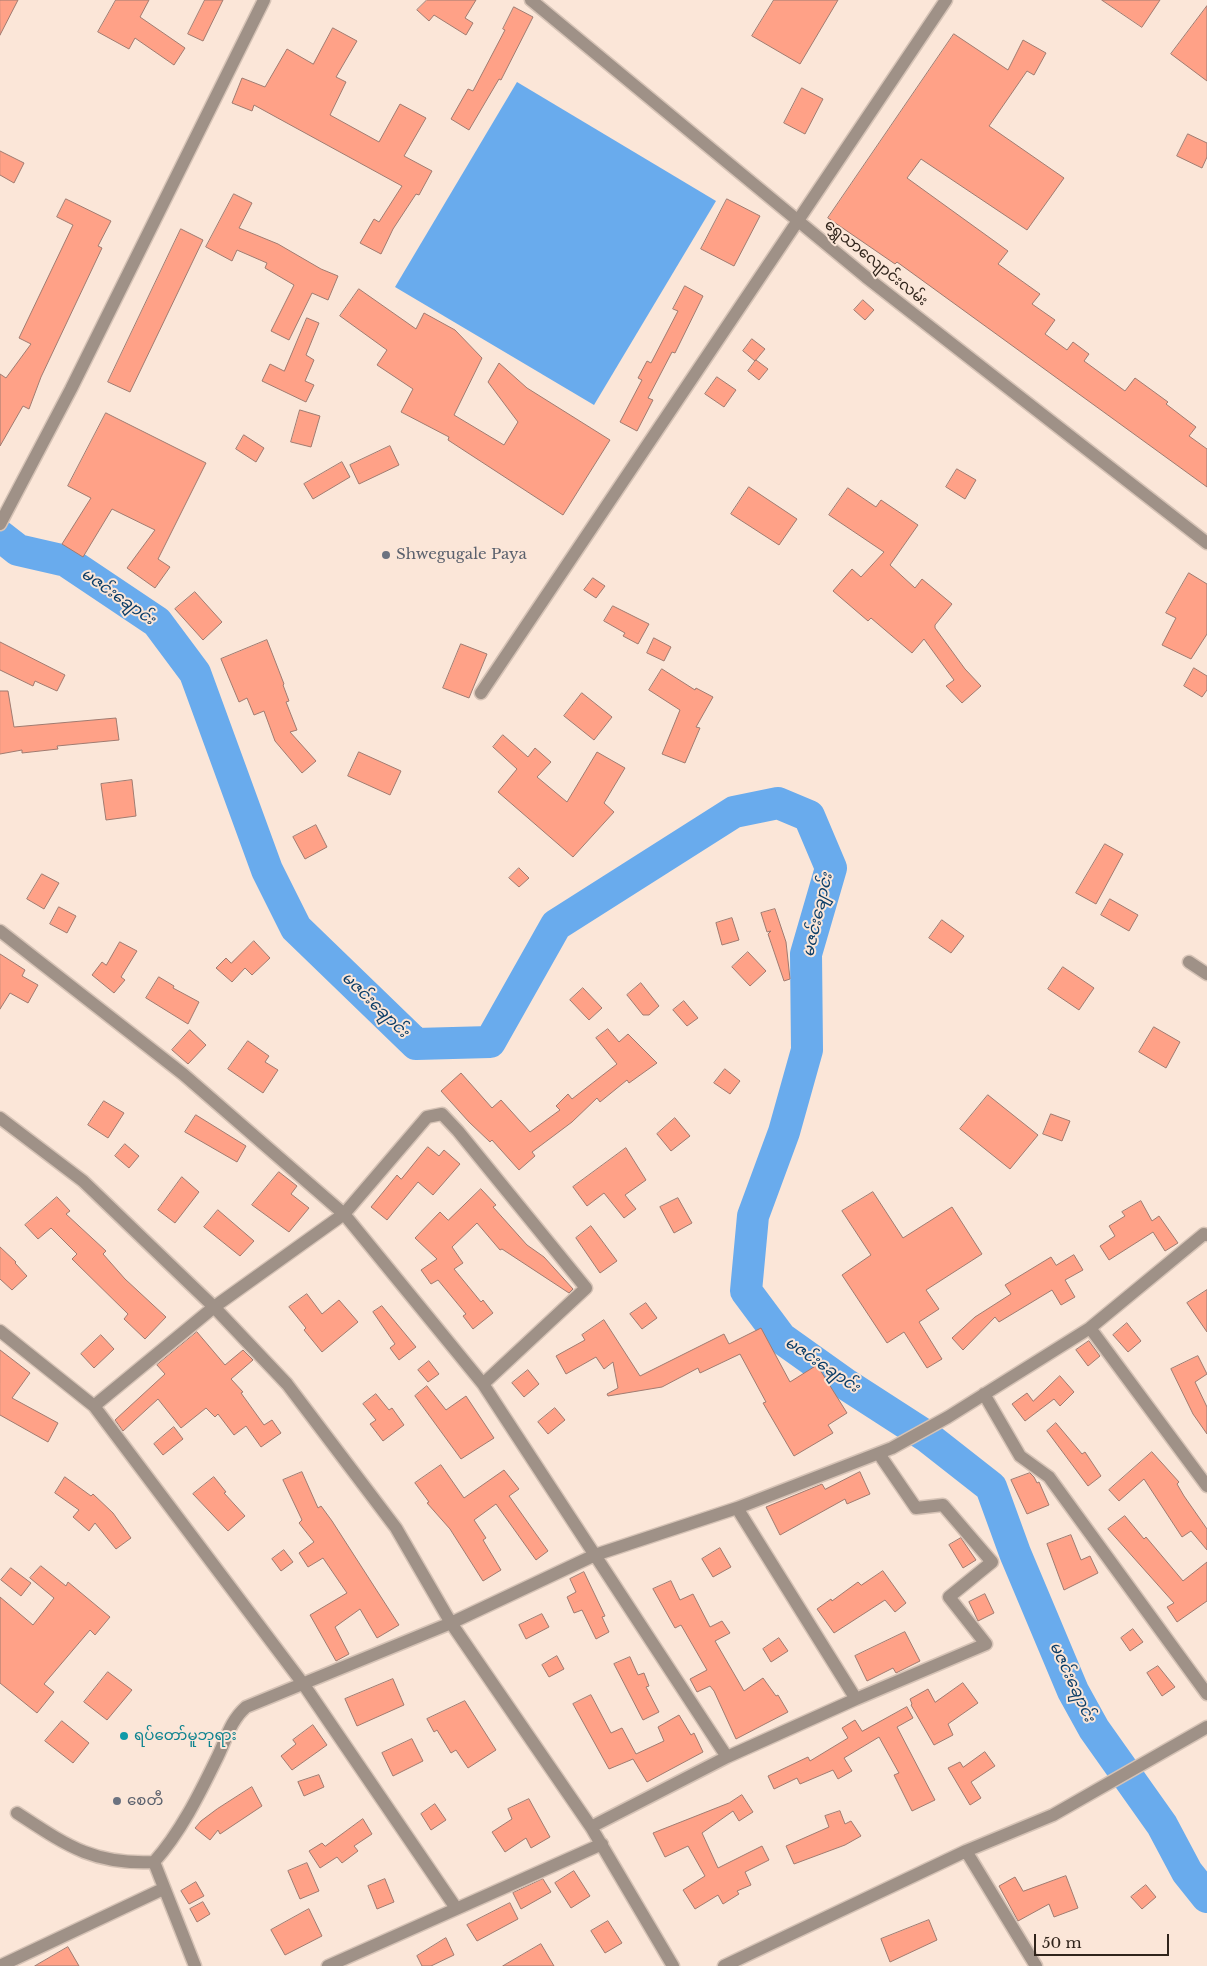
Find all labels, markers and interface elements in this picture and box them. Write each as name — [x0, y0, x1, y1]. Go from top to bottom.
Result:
street label: ရွှေသာလျောင်းလမ်း — [821, 216, 931, 310]
place label: Shwegugale Paya — [396, 546, 527, 564]
marker: Shwegugale Paya — [380, 549, 392, 561]
water label: မဇင်းချောင်း — [77, 565, 159, 629]
water label: မဇင်းချောင်း — [799, 871, 837, 959]
water label: မဇင်းချောင်း — [337, 968, 413, 1042]
water label: မဇင်းချောင်း — [781, 1333, 863, 1397]
water label: မဇင်းချောင်း — [1045, 1639, 1099, 1725]
place label: ရပ်တော်မူဘုရား — [134, 1727, 237, 1745]
marker: ရပ်တော်မူဘုရား — [118, 1730, 130, 1742]
place label: စေတီ — [127, 1792, 163, 1810]
marker: စေတီ — [111, 1795, 123, 1807]
scale bar — [1037, 1924, 1172, 1956]
text: 50 m — [1042, 1933, 1082, 1952]

